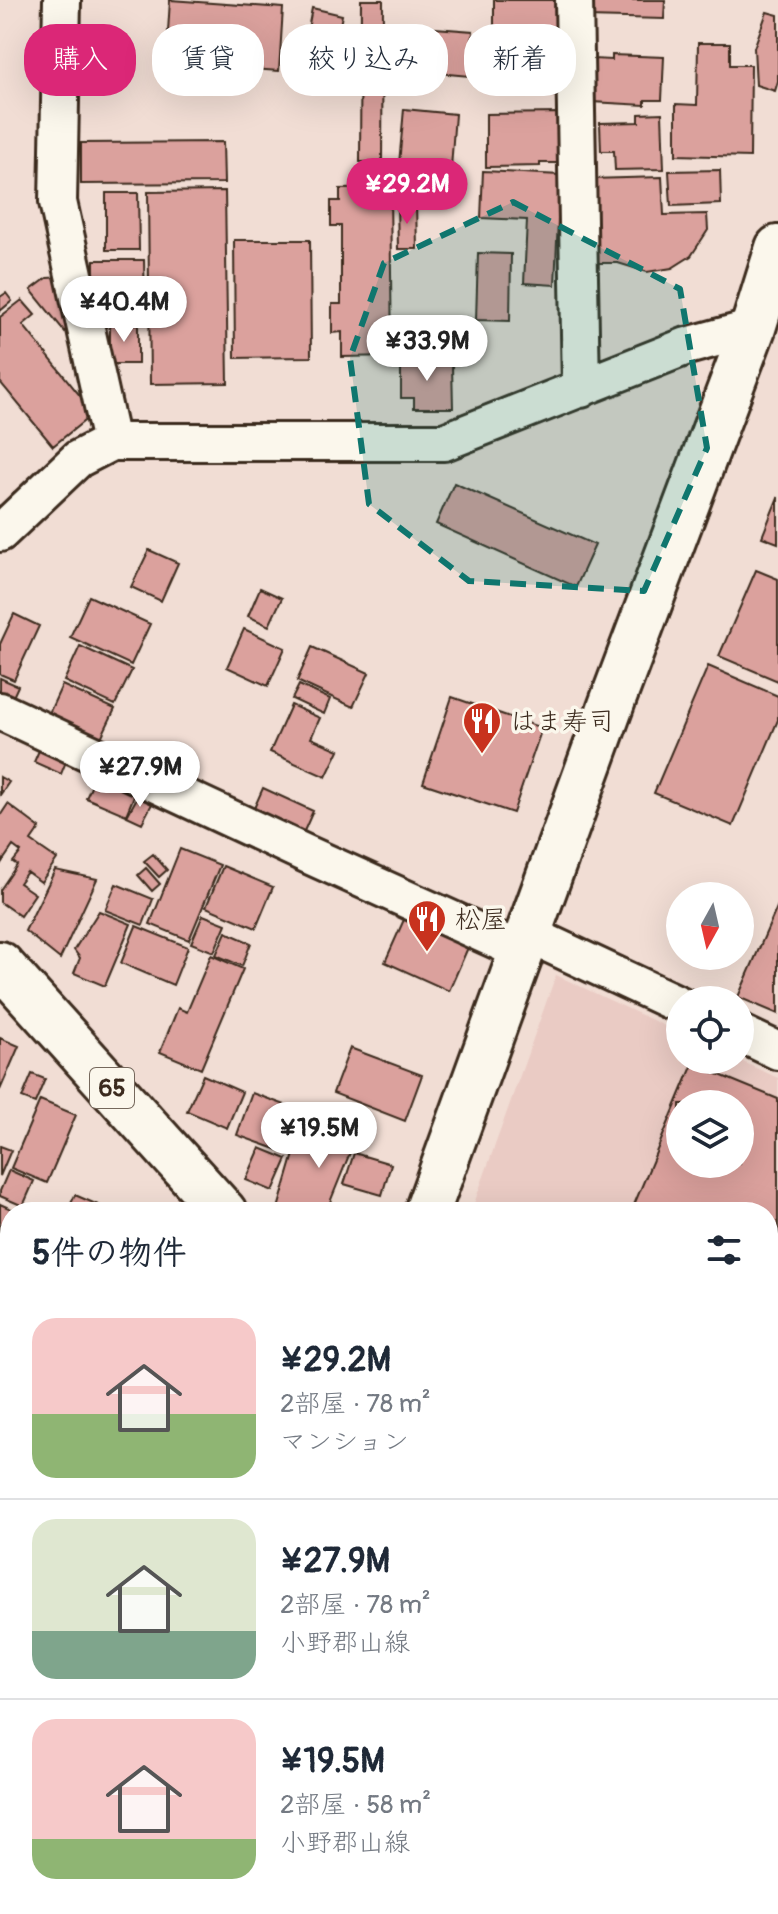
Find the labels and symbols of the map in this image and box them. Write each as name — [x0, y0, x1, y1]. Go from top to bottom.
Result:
pin: ¥29.2M — [342, 158, 472, 226]
pin: ¥40.4M — [59, 276, 189, 344]
pin: ¥33.9M — [362, 315, 492, 383]
restaurant icon: はま寿司 — [461, 700, 503, 755]
place label: はま寿司 — [510, 706, 614, 738]
pin: ¥27.9M — [75, 741, 205, 809]
north arrow — [666, 882, 754, 970]
restaurant icon: 松屋 — [406, 898, 448, 953]
place label: 松屋 — [455, 904, 507, 936]
road number: 65 — [90, 1068, 134, 1108]
pin: ¥19.5M — [254, 1102, 384, 1170]

